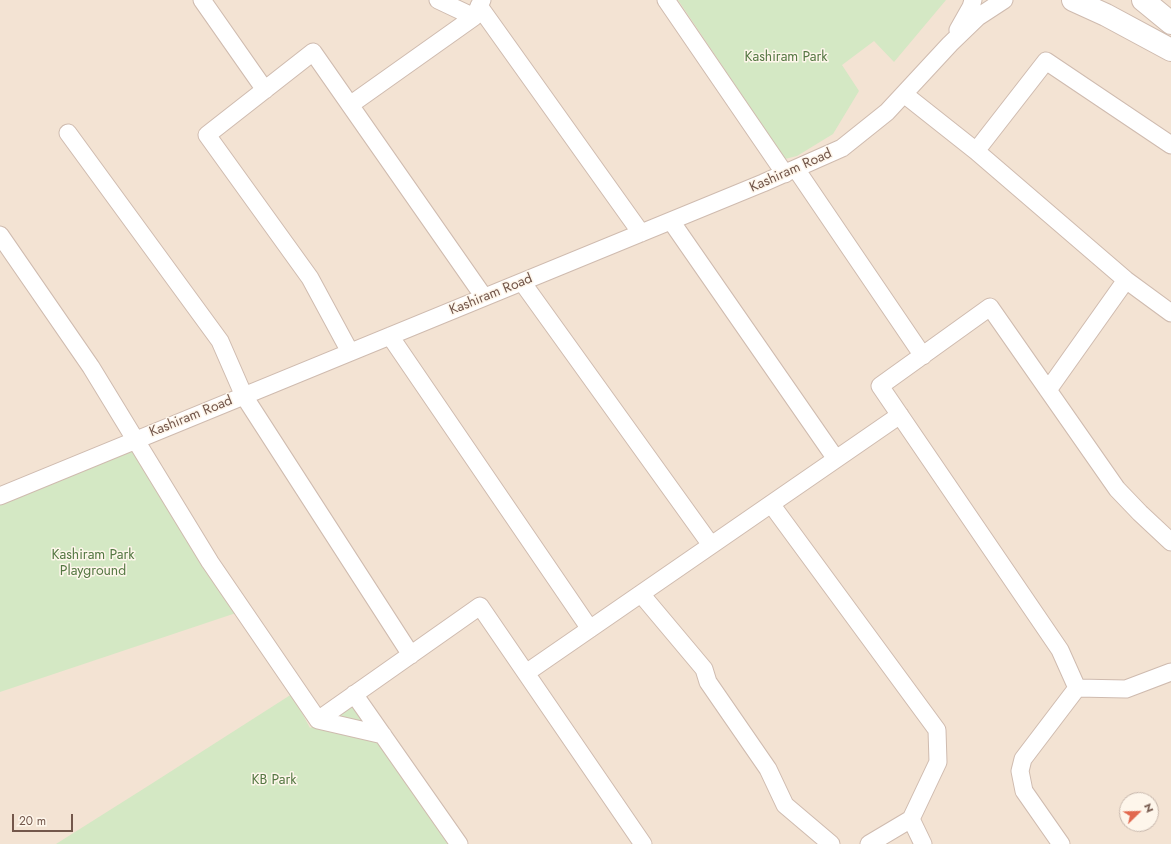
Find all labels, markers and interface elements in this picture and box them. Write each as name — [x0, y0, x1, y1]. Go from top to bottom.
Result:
park label: Kashiram Park — [745, 50, 827, 66]
street label: Kashiram Road — [747, 145, 835, 197]
street label: Kashiram Road — [447, 271, 535, 319]
street label: Kashiram Road — [147, 393, 235, 441]
park label: Kashiram Park Playground — [52, 548, 134, 580]
park label: KB Park — [252, 773, 296, 789]
north arrow — [1119, 792, 1159, 832]
text: N — [1140, 801, 1158, 815]
scale bar — [14, 806, 75, 832]
text: 20 m — [19, 812, 46, 830]

